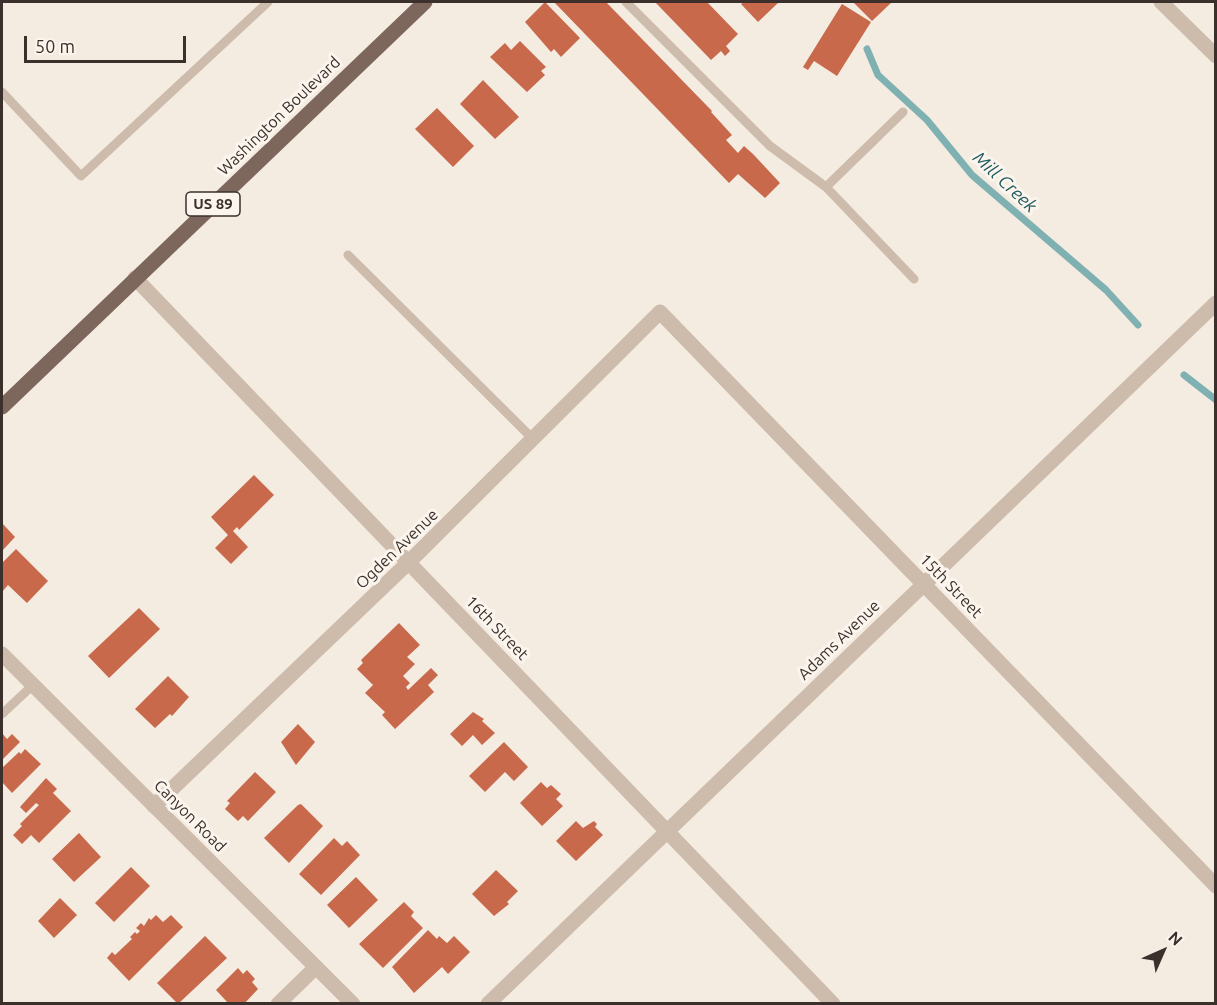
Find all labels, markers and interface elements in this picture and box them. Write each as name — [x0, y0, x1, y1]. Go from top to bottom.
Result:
scale bar — [27, 24, 189, 62]
text: 50 m — [35, 36, 75, 56]
street label: Washington Boulevard — [214, 53, 344, 179]
water label: Mill Creek — [969, 147, 1041, 217]
road number: US 89 — [186, 192, 240, 216]
street label: Ogden Avenue — [352, 505, 442, 593]
street label: 15th Street — [916, 550, 986, 622]
street label: 16th Street — [462, 592, 532, 664]
street label: Adams Avenue — [794, 596, 884, 684]
street label: Canyon Road — [150, 776, 230, 856]
north arrow — [1133, 921, 1193, 981]
text: N — [1165, 928, 1186, 949]

